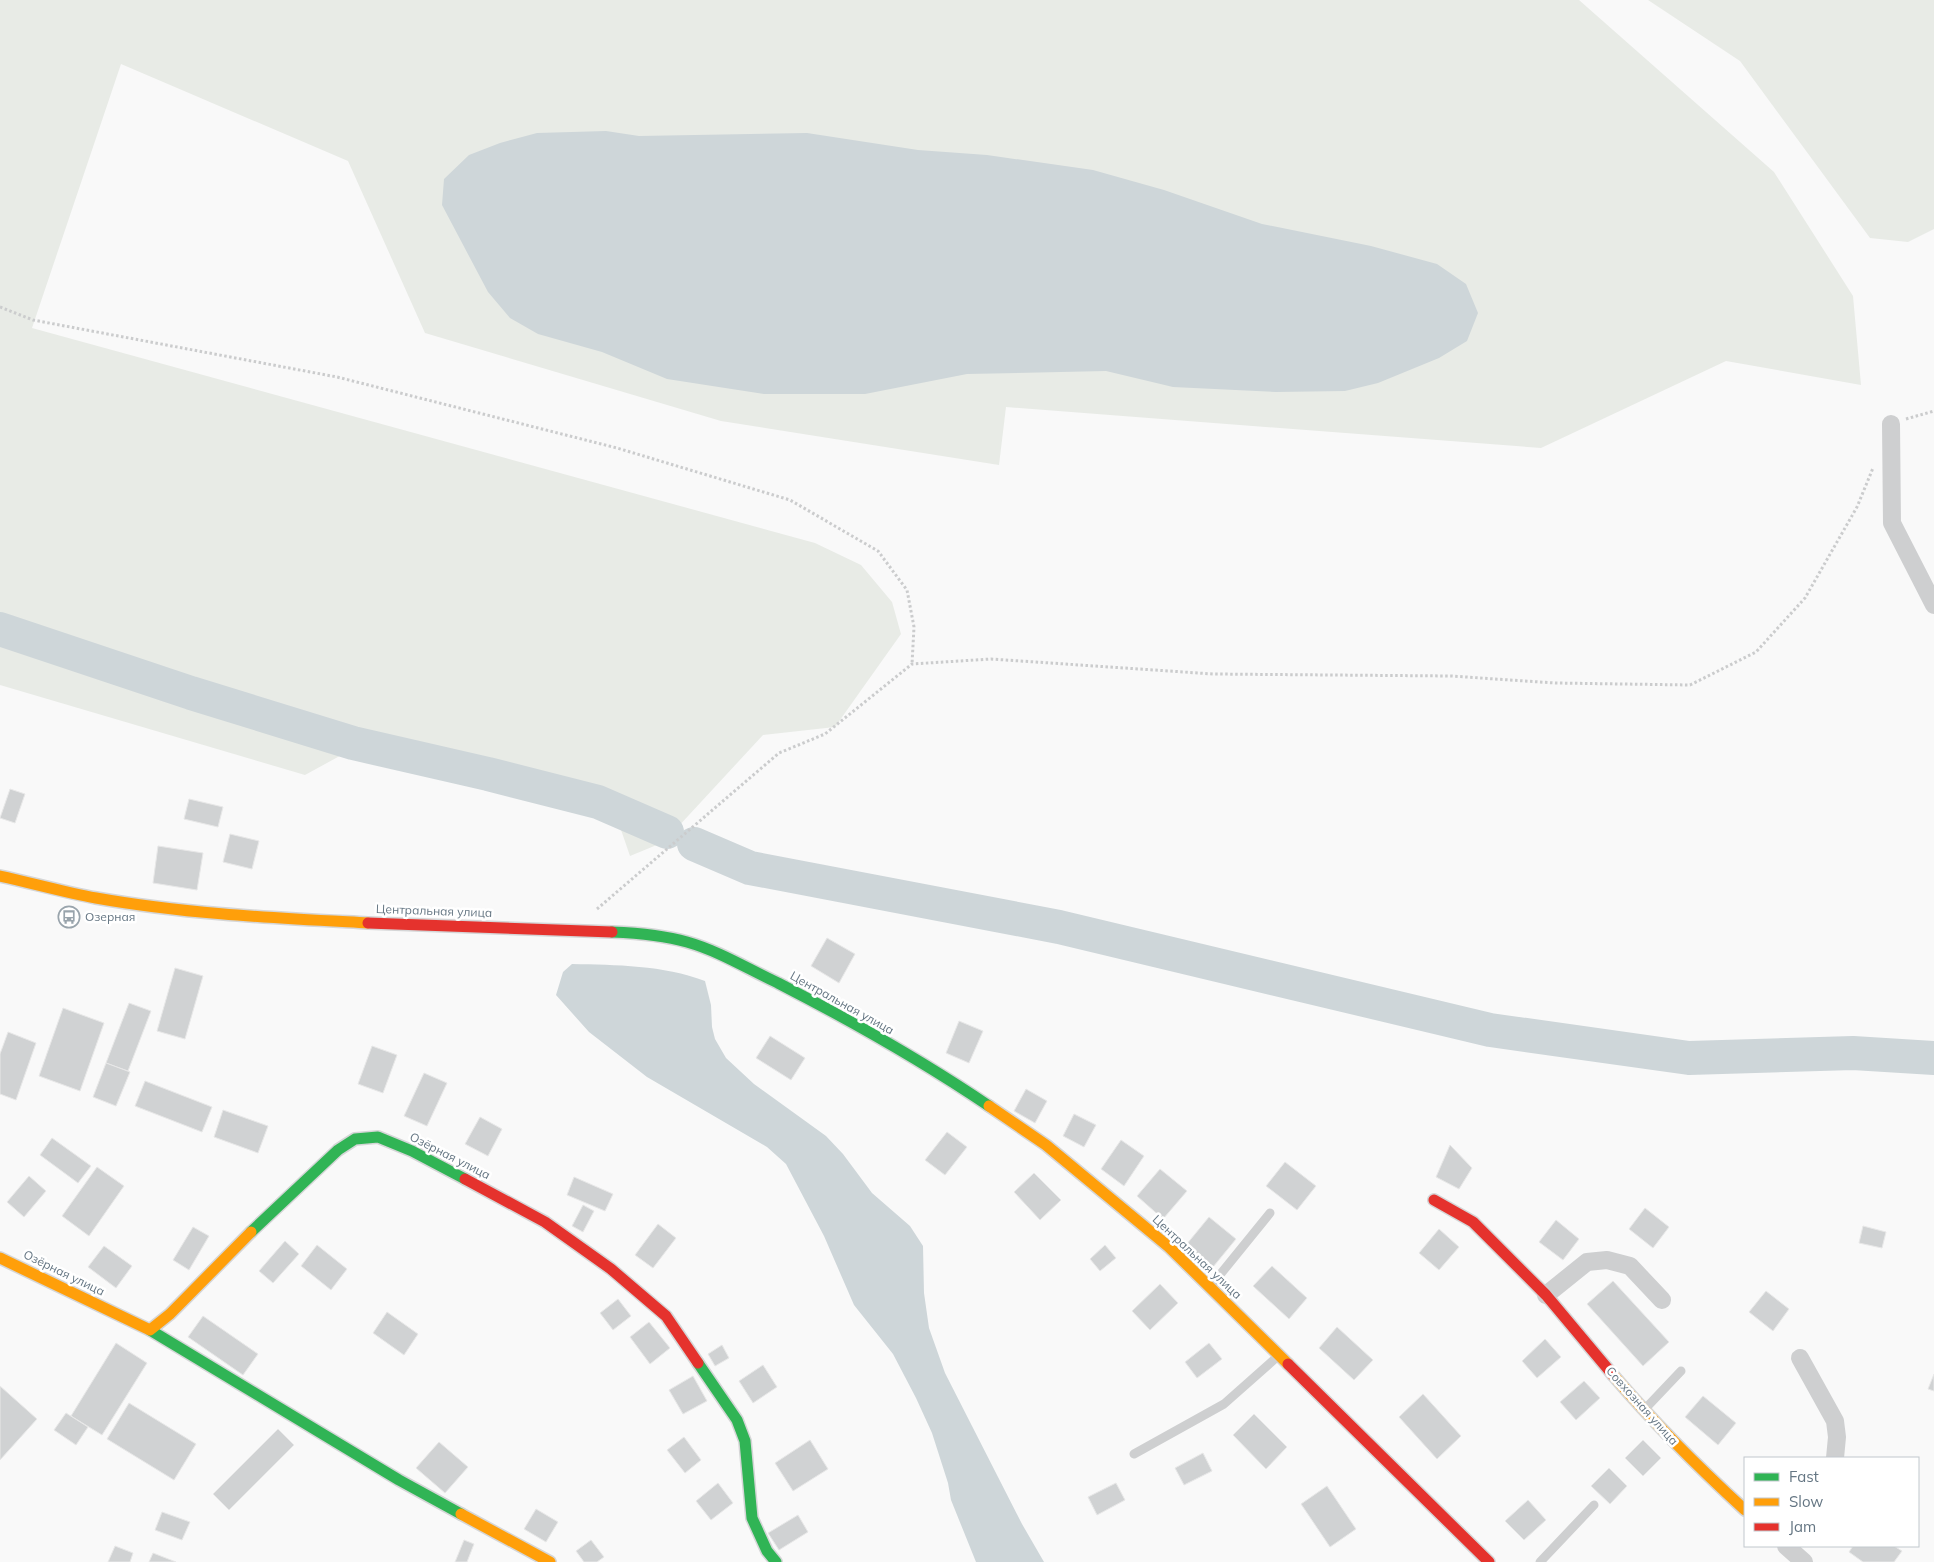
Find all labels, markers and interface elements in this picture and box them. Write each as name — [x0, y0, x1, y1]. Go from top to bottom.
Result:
street label: Центральная улица — [376, 901, 492, 920]
bus stop icon: Озерная — [57, 905, 81, 929]
place label: Озерная — [85, 909, 135, 924]
street label: Центральная улица — [788, 968, 897, 1037]
street label: Озёрная улица — [407, 1129, 493, 1182]
street label: Центральная улица — [1150, 1211, 1245, 1302]
street label: Озёрная улица — [21, 1246, 107, 1299]
street label: Совхозная улица — [1603, 1363, 1682, 1448]
legend — [1744, 1457, 1919, 1547]
text: Fast — [1789, 1467, 1819, 1486]
text: Slow — [1789, 1492, 1823, 1511]
text: Jam — [1789, 1517, 1816, 1536]

